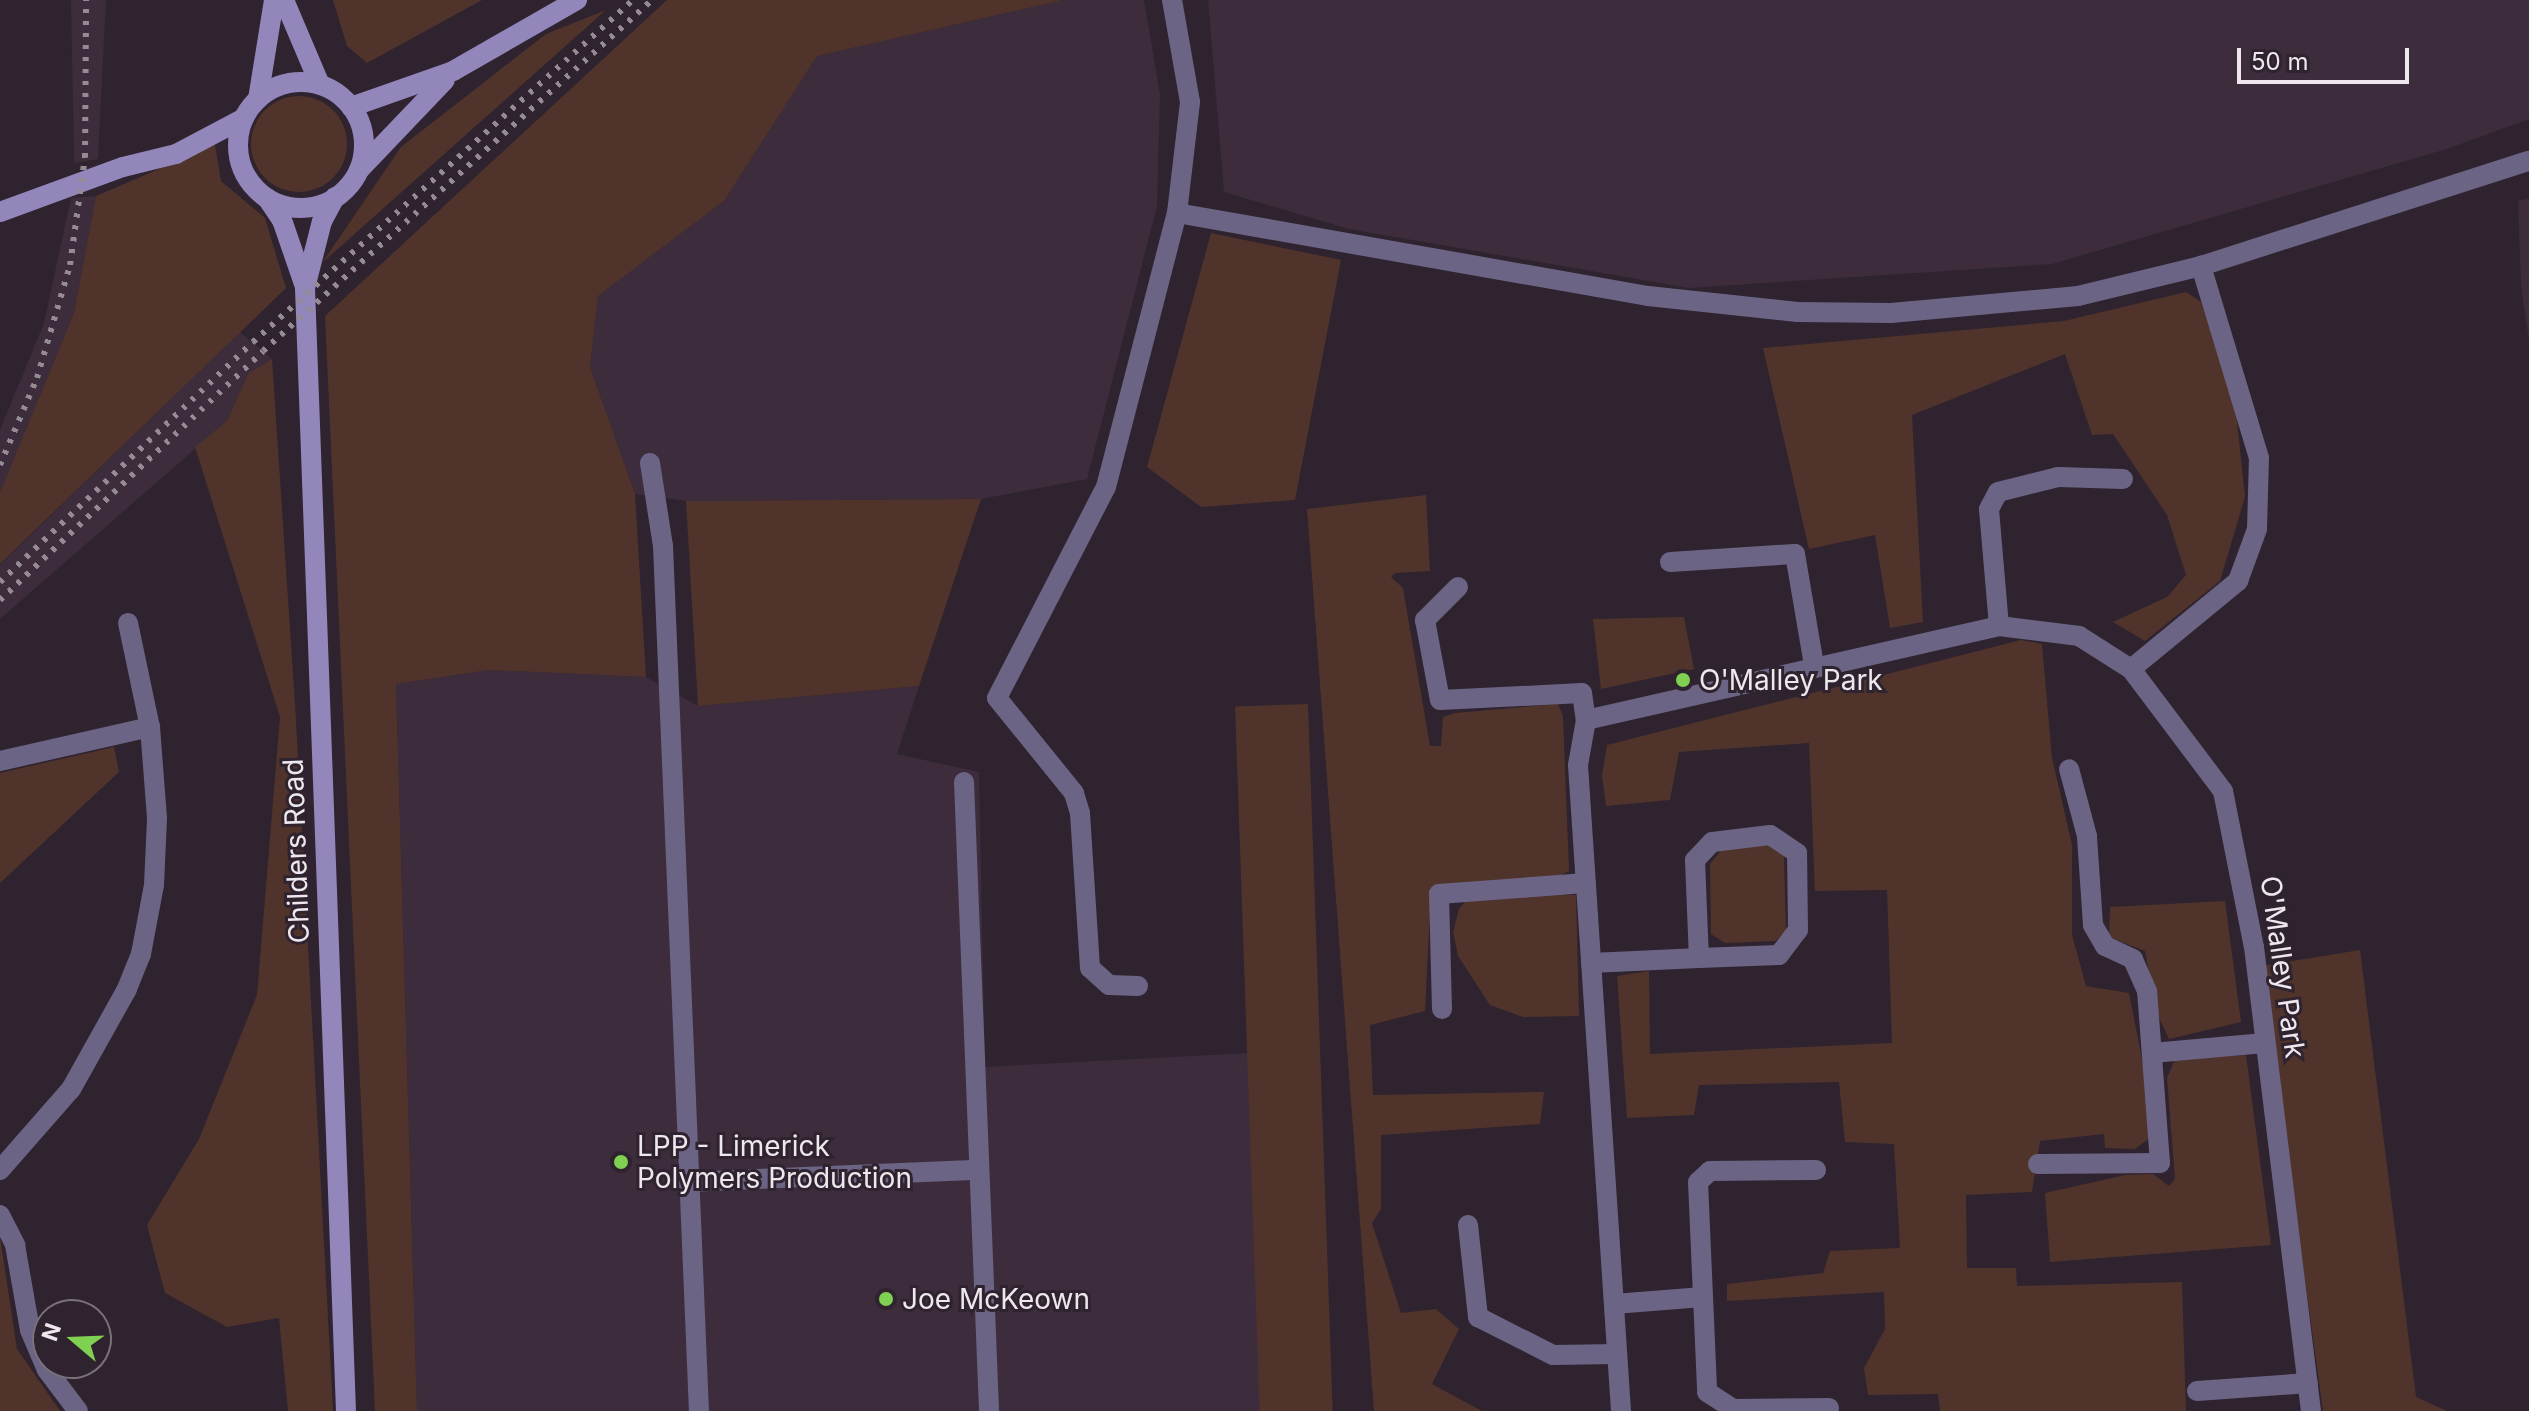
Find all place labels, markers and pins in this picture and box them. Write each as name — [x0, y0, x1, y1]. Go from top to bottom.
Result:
place label: O'Malley Park — [1699, 663, 1883, 697]
marker: O'Malley Park — [1674, 671, 1692, 689]
place label: LPP - Limerick Polymers Production — [637, 1129, 912, 1195]
marker: LPP - Limerick Polymers Production — [612, 1153, 630, 1171]
place label: Joe McKeown — [902, 1282, 1090, 1316]
marker: Joe McKeown — [877, 1290, 895, 1308]

